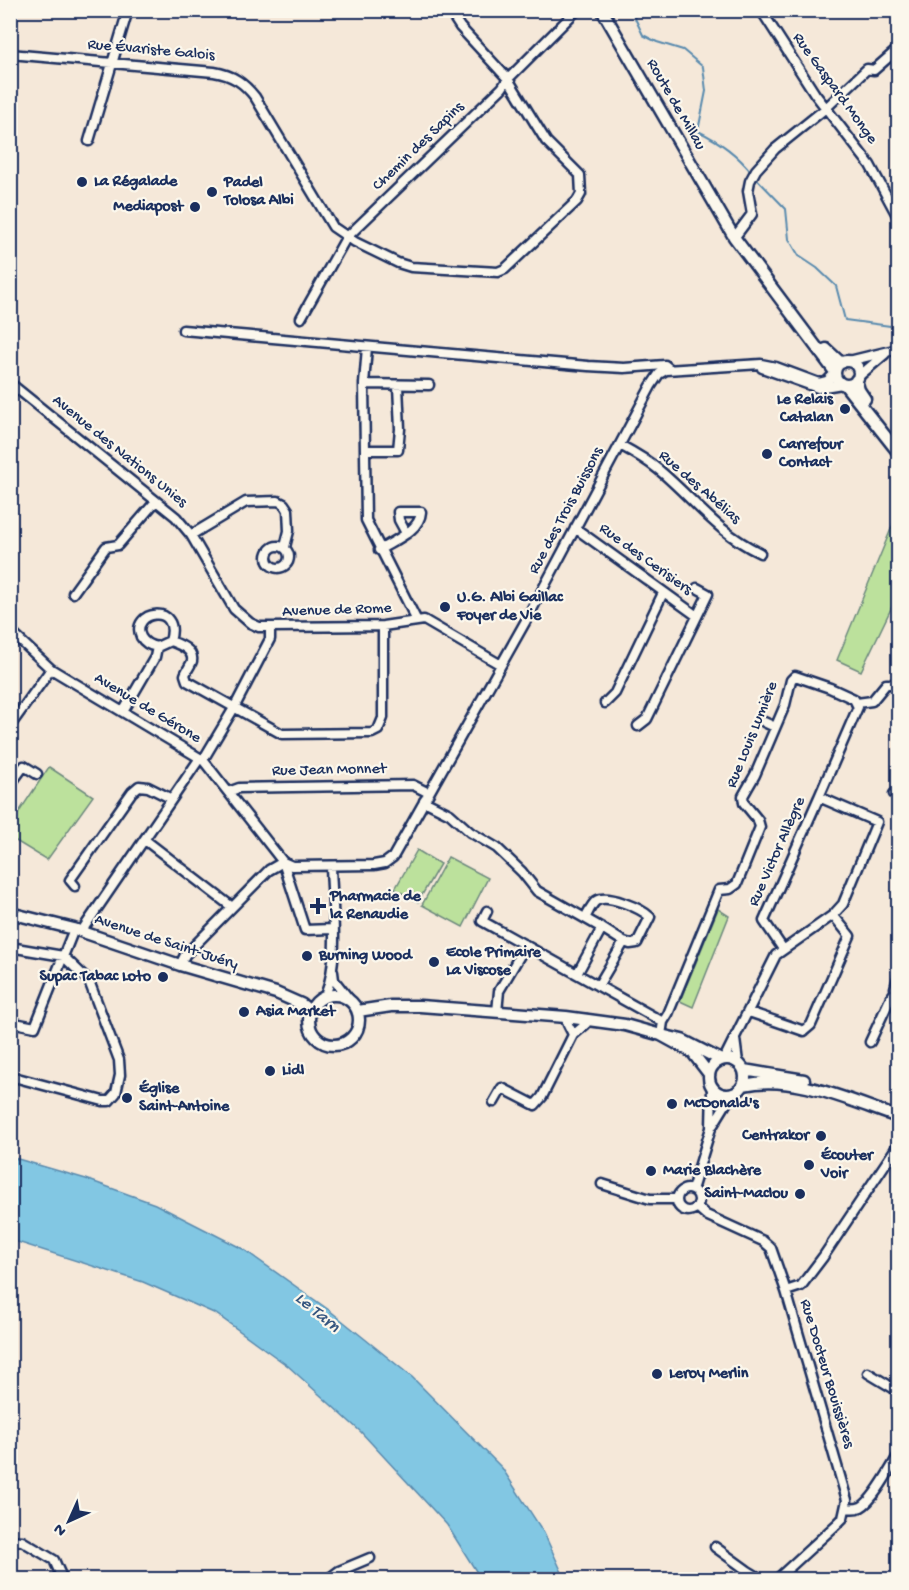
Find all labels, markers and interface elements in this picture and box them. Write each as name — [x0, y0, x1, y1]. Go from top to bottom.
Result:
street label: Rue Gaspard Monge — [787, 30, 881, 149]
street label: Rue Évariste Galois — [87, 36, 216, 66]
street label: Route de Millau — [641, 56, 709, 154]
street label: Chemin des Sapins — [369, 98, 470, 196]
place label: La Régalade — [94, 173, 178, 192]
place label: Padel Tolosa Albi — [222, 174, 294, 211]
marker: La Régalade — [75, 175, 89, 189]
marker: Padel Tolosa Albi — [205, 185, 219, 199]
place label: Mediapost — [113, 198, 184, 217]
marker: Mediapost — [188, 200, 202, 214]
place label: Le Relais Catalan — [777, 391, 834, 428]
street label: Avenue des Nations Unies — [48, 392, 191, 513]
marker: Le Relais Catalan — [838, 402, 852, 416]
place label: Carrefour Contact — [778, 435, 845, 473]
street label: Rue des Trois Buissons — [525, 443, 609, 578]
street label: Rue des Abélias — [654, 447, 745, 530]
marker: Carrefour Contact — [760, 447, 774, 461]
street label: Rue des Cerisiers — [595, 520, 696, 601]
place label: U.G. Albi Gaillac Foyer de Vie — [456, 589, 564, 626]
street label: Avenue de Rome — [282, 600, 393, 622]
marker: U.G. Albi Gaillac Foyer de Vie — [438, 600, 452, 614]
street label: Avenue de Gérone — [90, 670, 205, 749]
street label: Rue Louis Lumière — [723, 678, 783, 791]
street label: Rue Jean Monnet — [272, 760, 388, 781]
street label: Rue Victor Allègre — [745, 794, 811, 910]
place label: Pharmacie de la Renaudie — [329, 888, 422, 925]
marker: Pharmacie de la Renaudie — [311, 899, 325, 913]
street label: Avenue de Saint-Juéry — [92, 911, 240, 975]
place label: Ecole Primaire La Viscose — [446, 944, 542, 981]
place label: Burning Wood — [318, 947, 413, 966]
marker: Burning Wood — [300, 949, 314, 963]
marker: Ecole Primaire La Viscose — [427, 955, 441, 969]
place label: Supac Tabac Loto — [39, 968, 152, 987]
marker: Supac Tabac Loto — [156, 970, 170, 984]
place label: Asia Market — [255, 1003, 337, 1022]
marker: Asia Market — [237, 1005, 251, 1019]
place label: Lidl — [282, 1062, 305, 1081]
marker: Lidl — [263, 1064, 277, 1078]
place label: Église Saint-Antoine — [139, 1079, 230, 1117]
marker: Église Saint-Antoine — [120, 1091, 134, 1105]
place label: McDonald's — [684, 1095, 760, 1114]
marker: McDonald's — [665, 1097, 679, 1111]
place label: Centrakor — [741, 1127, 811, 1146]
marker: Centrakor — [814, 1129, 828, 1143]
place label: Écouter Voir — [820, 1146, 875, 1184]
marker: Écouter Voir — [802, 1158, 816, 1172]
place label: Marie Blachère — [663, 1162, 762, 1181]
marker: Marie Blachère — [644, 1164, 658, 1178]
place label: Saint-Maclou — [704, 1185, 788, 1204]
marker: Saint-Maclou — [793, 1187, 807, 1201]
water label: Le Tarn — [290, 1288, 344, 1338]
street label: Rue Docteur Bouissières — [794, 1297, 858, 1452]
place label: Leroy Merlin — [669, 1365, 749, 1384]
marker: Leroy Merlin — [650, 1367, 664, 1381]
north arrow — [39, 1491, 99, 1551]
text: N — [50, 1518, 71, 1540]

